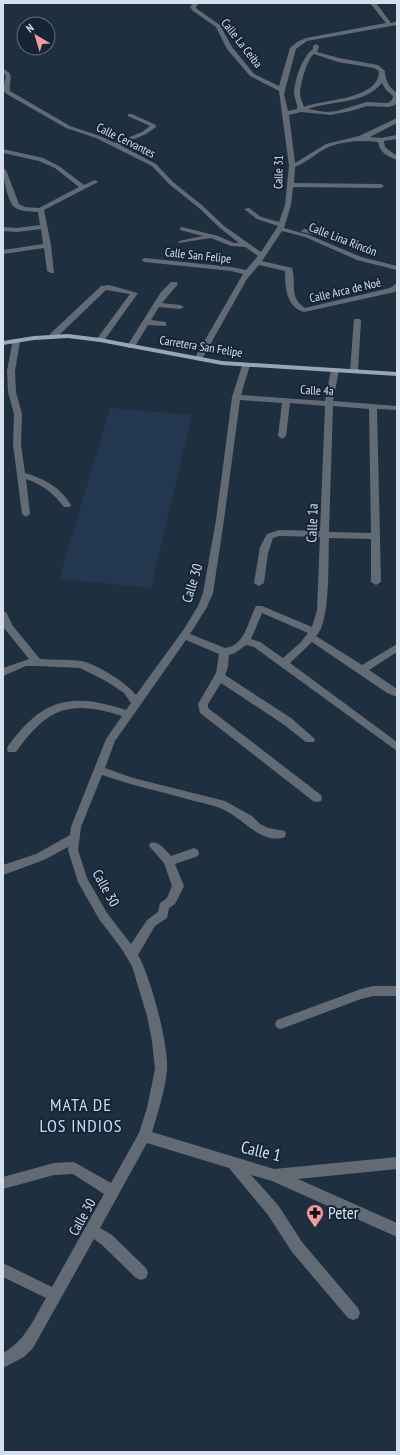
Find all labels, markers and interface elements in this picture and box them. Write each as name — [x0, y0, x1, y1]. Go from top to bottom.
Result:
street label: Calle La Ceiba — [218, 15, 266, 71]
north arrow — [16, 16, 56, 56]
text: N — [23, 21, 37, 35]
street label: Calle Cervantes — [94, 119, 158, 161]
street label: Calle 31 — [270, 155, 286, 189]
street label: Calle Lina Rincón — [307, 219, 379, 259]
street label: Calle San Felipe — [164, 244, 232, 266]
street label: Calle Arca de Noé — [308, 274, 382, 305]
street label: Carretera San Felipe — [158, 332, 244, 360]
street label: Calle 4a — [300, 382, 334, 398]
street label: Calle 1a — [302, 503, 322, 543]
street label: Calle 30 — [178, 561, 206, 605]
street label: Calle 30 — [89, 866, 123, 910]
district label: MATA DE LOS INDIOS — [40, 1093, 122, 1137]
street label: Calle 1 — [239, 1136, 283, 1166]
street label: Calle 30 — [65, 1195, 99, 1239]
place label: Peter — [328, 1202, 359, 1224]
pharmacy icon: Peter — [305, 1203, 325, 1228]

